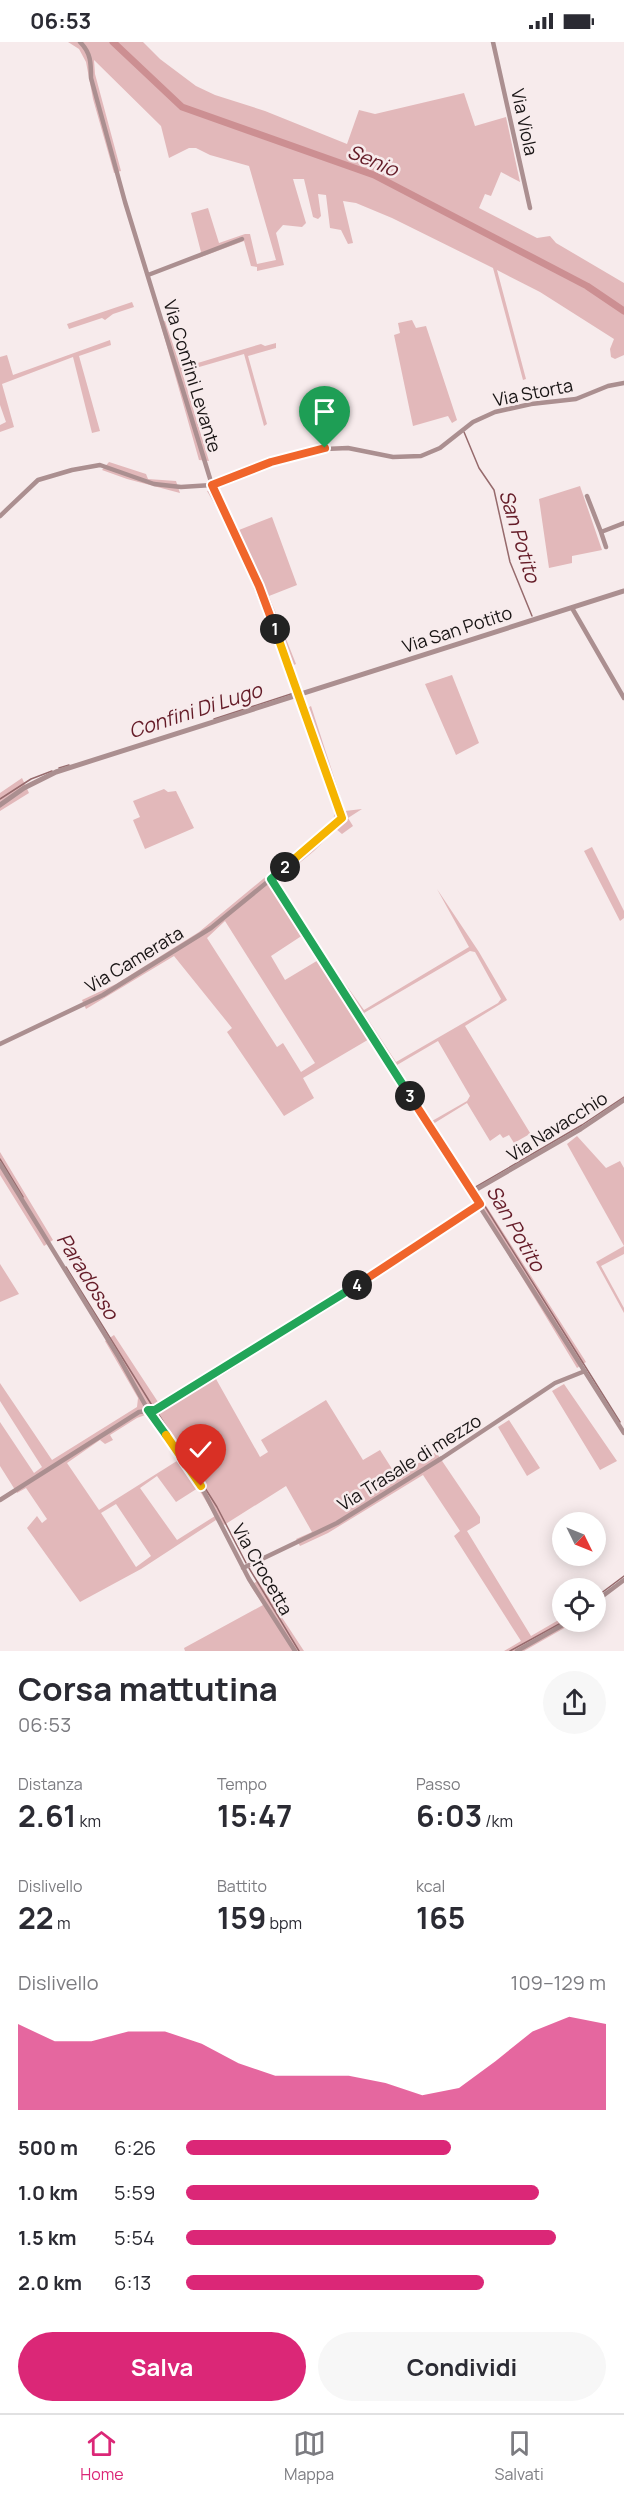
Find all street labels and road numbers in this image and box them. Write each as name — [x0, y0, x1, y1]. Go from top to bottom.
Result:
street label: Via Viola — [506, 86, 544, 158]
street label: Via Confini Levante — [158, 297, 228, 455]
street label: Via Storta — [491, 373, 575, 411]
street label: Via San Potito — [399, 600, 515, 658]
street label: Via Camerata — [81, 920, 187, 998]
street label: Via Navacchio — [502, 1086, 612, 1166]
street label: Via Trasale di mezzo — [333, 1408, 485, 1516]
street label: Via Crocetta — [227, 1519, 299, 1619]

